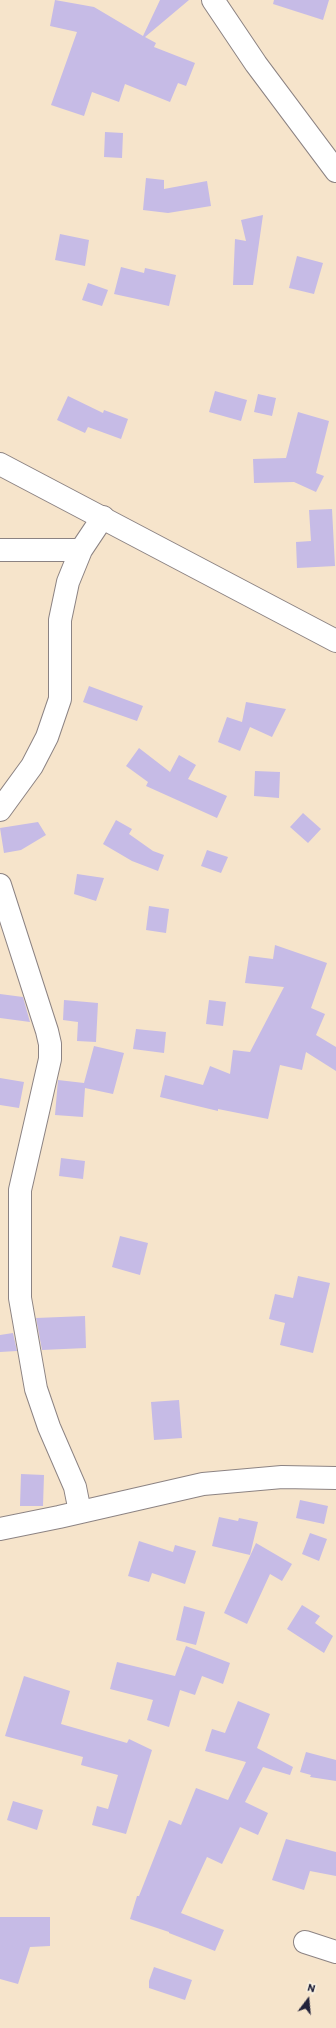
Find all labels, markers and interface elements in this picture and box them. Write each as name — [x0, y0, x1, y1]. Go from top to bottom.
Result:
north arrow — [288, 1980, 328, 2020]
text: N — [306, 1981, 317, 1995]

